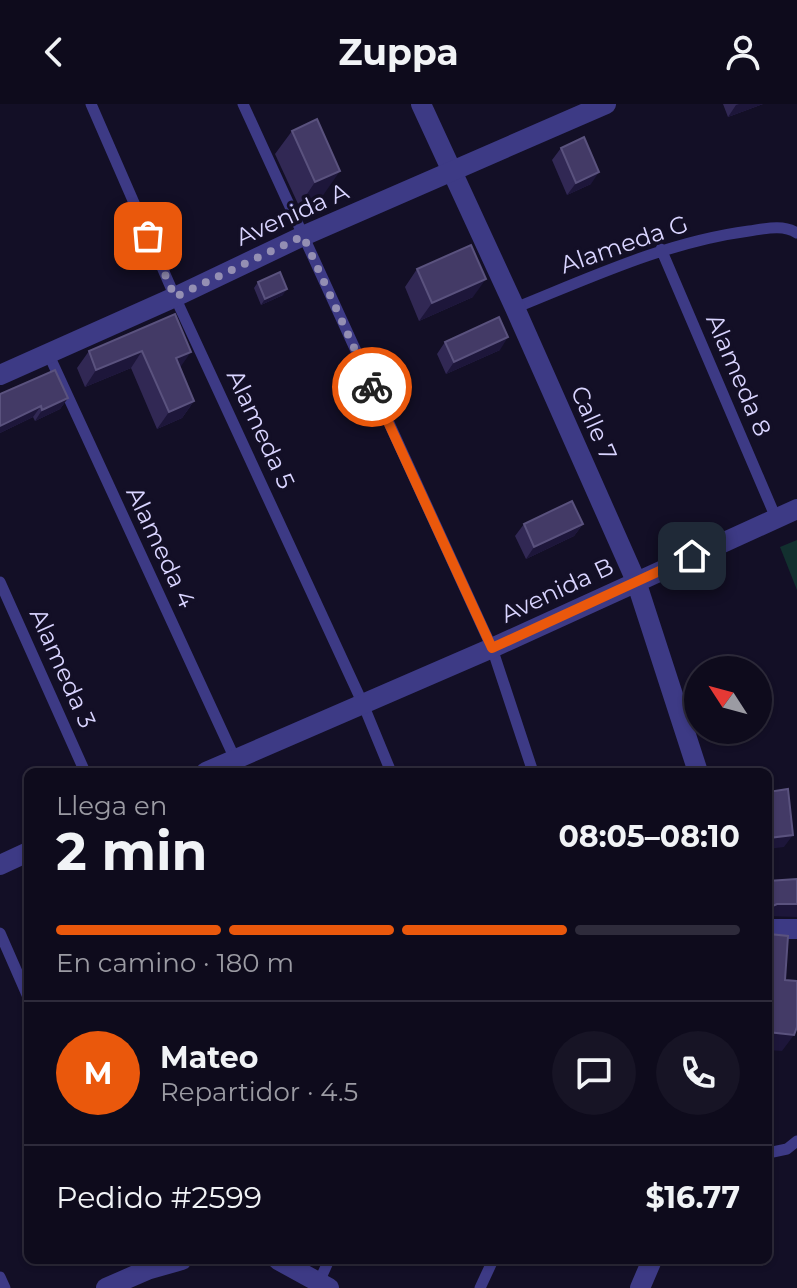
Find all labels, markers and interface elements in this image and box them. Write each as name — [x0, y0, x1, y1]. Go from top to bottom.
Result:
icon: back — [32, 30, 76, 74]
text: Zuppa — [338, 30, 459, 74]
icon: person — [721, 30, 765, 74]
street label: Avenida A — [231, 176, 354, 252]
pin — [114, 202, 182, 270]
street label: Alameda G — [556, 209, 692, 279]
icon: bag — [126, 214, 170, 258]
street label: Alameda 8 — [700, 310, 778, 440]
courier — [332, 347, 412, 427]
street label: Alameda 5 — [221, 365, 301, 493]
icon: bike — [350, 365, 394, 409]
street label: Calle 7 — [565, 381, 623, 465]
street label: Alameda 4 — [120, 482, 202, 612]
pin — [658, 522, 726, 590]
icon: home — [670, 534, 714, 578]
street label: Avenida B — [496, 551, 618, 629]
street label: Alameda 3 — [24, 604, 102, 732]
north arrow — [684, 656, 772, 744]
map controls — [684, 656, 772, 744]
text: Llega en — [56, 790, 167, 822]
text: 08:05–08:10 — [558, 818, 740, 855]
text: 2 min — [56, 820, 208, 883]
text: En camino · 180 m — [56, 947, 294, 979]
button: chat — [552, 1031, 636, 1115]
button: phone — [656, 1031, 740, 1115]
text: Mateo — [160, 1039, 258, 1076]
text: M — [84, 1055, 112, 1092]
text: Repartidor · 4.5 — [160, 1076, 358, 1108]
text: Pedido #2599 — [56, 1179, 262, 1216]
text: $16.77 — [645, 1179, 740, 1216]

